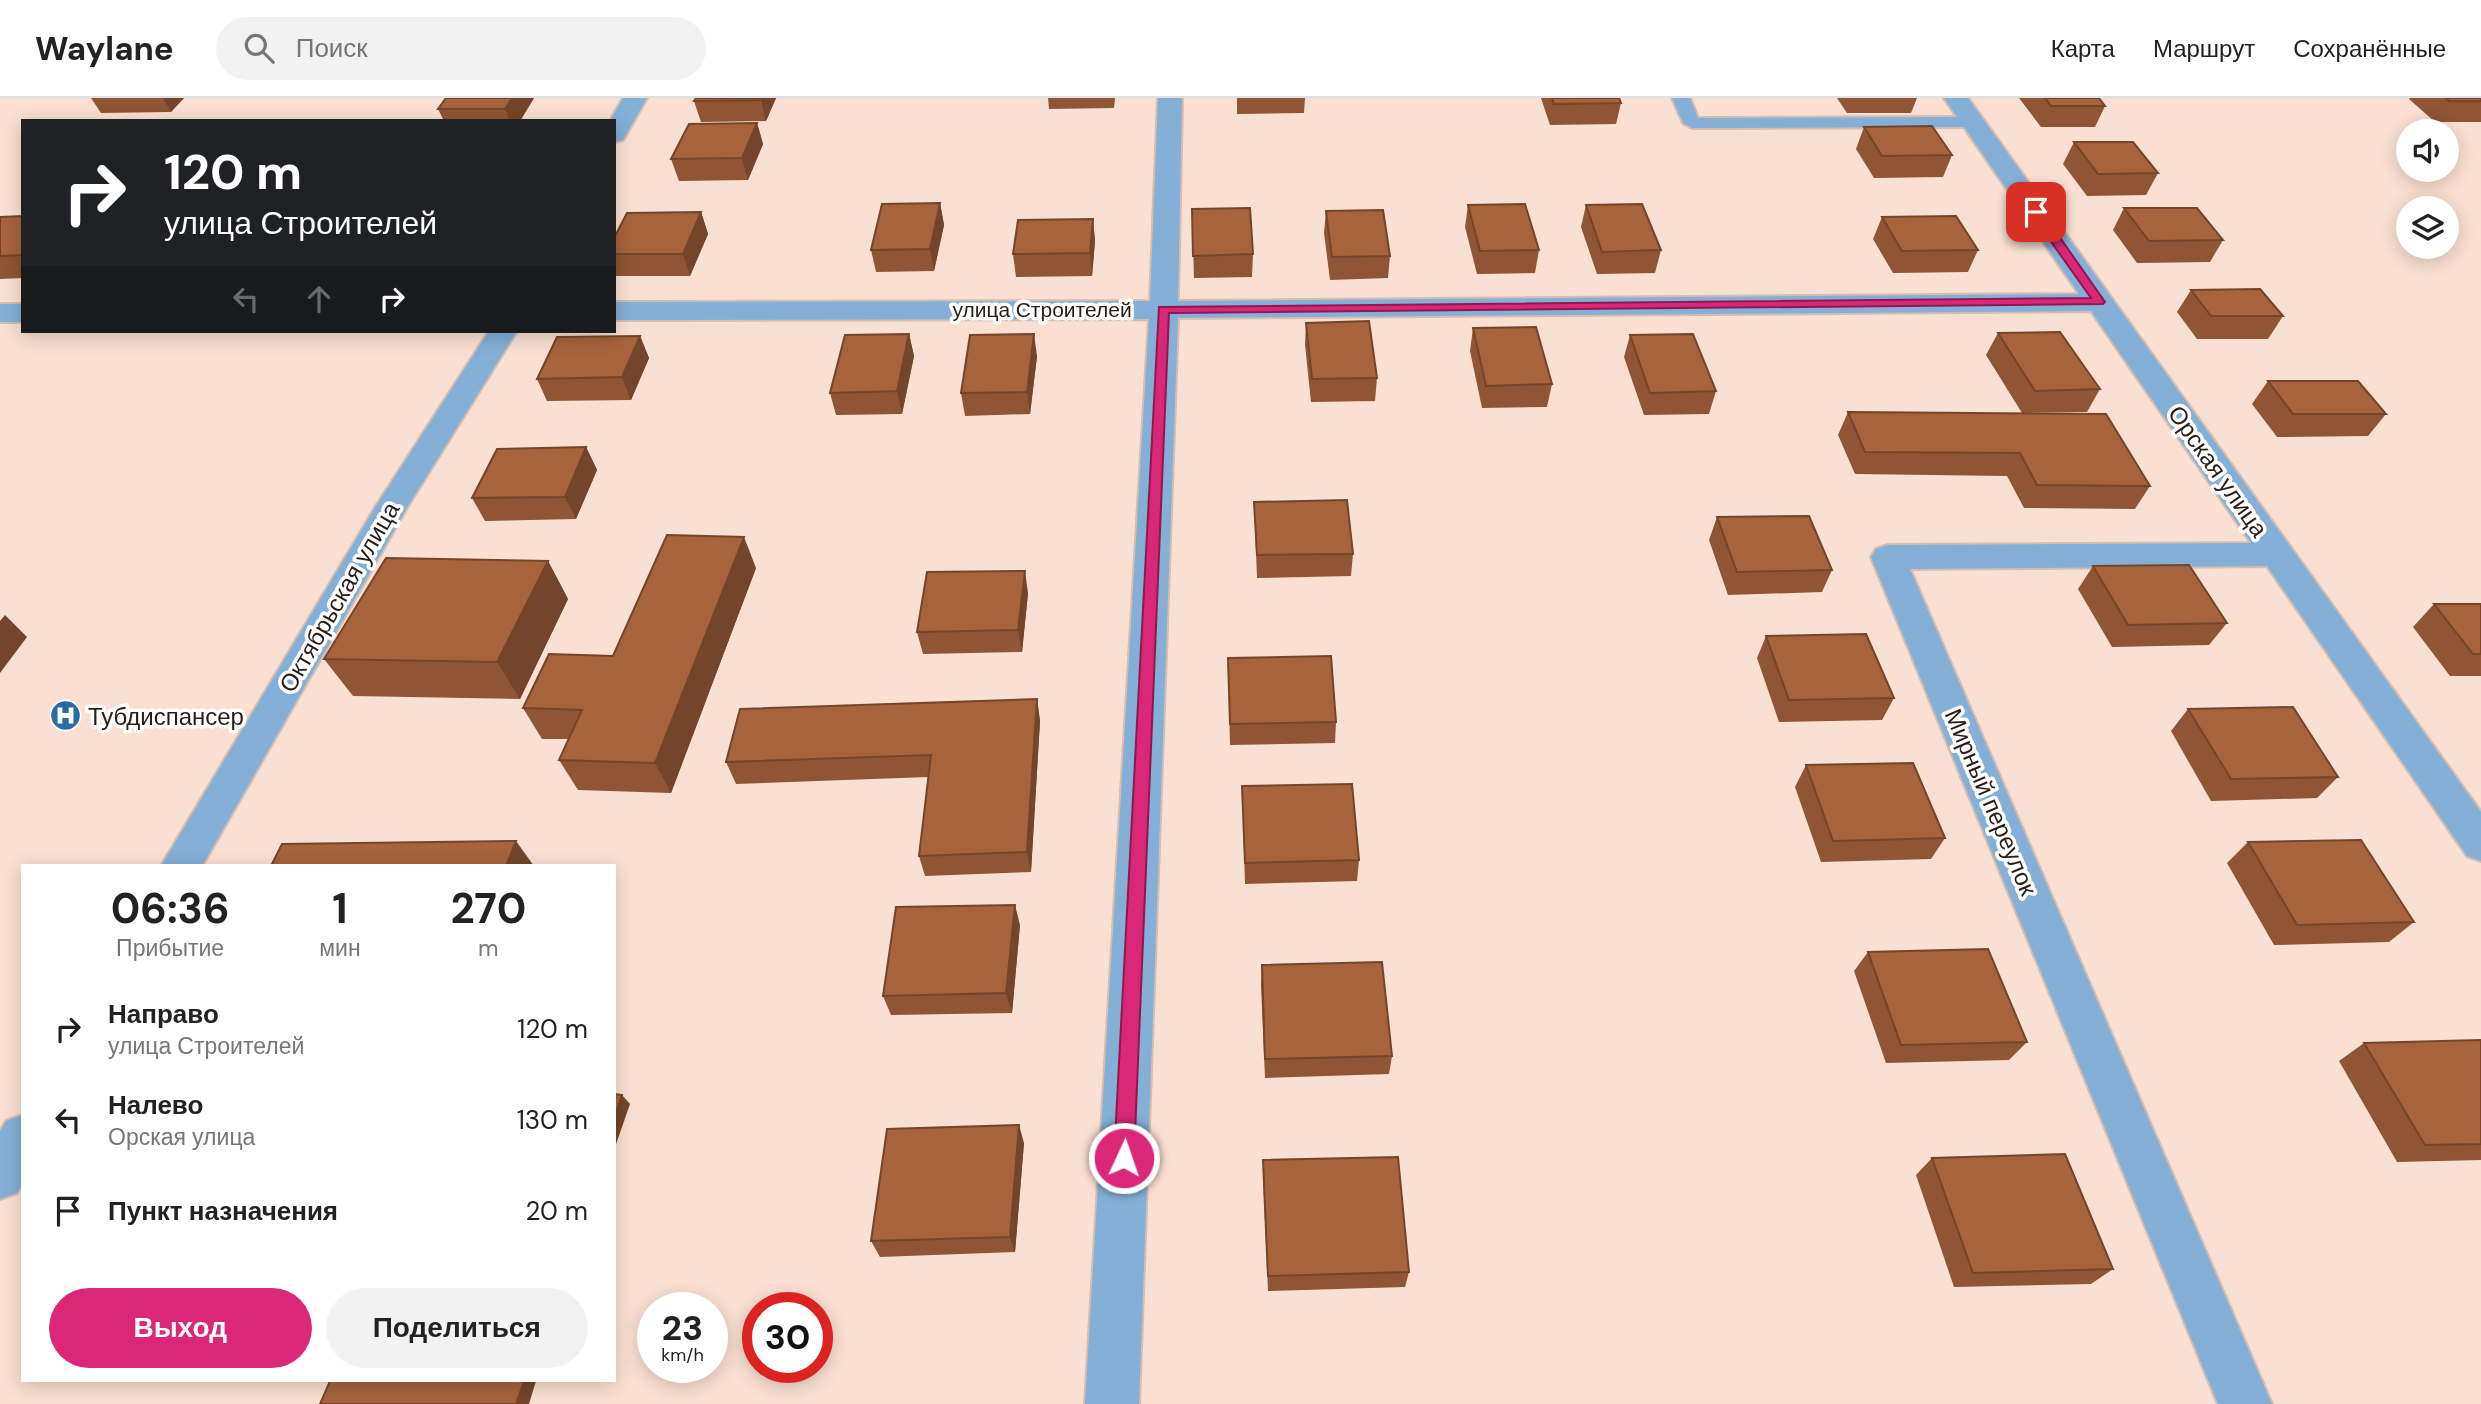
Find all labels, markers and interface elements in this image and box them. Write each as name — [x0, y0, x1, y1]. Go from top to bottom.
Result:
search box — [216, 17, 706, 80]
text: Waylane — [35, 27, 174, 70]
icon: search — [240, 29, 278, 67]
text: Поиск — [296, 31, 368, 65]
text: Карта — [2051, 33, 2115, 64]
text: Маршрут — [2153, 33, 2255, 64]
text: Сохранённые — [2293, 33, 2446, 64]
map controls — [2396, 119, 2459, 259]
button: sound — [2396, 119, 2459, 182]
text: 120 m — [164, 140, 302, 204]
icon: right — [49, 147, 140, 238]
pin — [2006, 182, 2066, 242]
icon: arrive — [2017, 193, 2055, 231]
button: layers — [2396, 196, 2459, 259]
text: улица Строителей — [164, 202, 437, 244]
icon: left — [227, 280, 265, 318]
icon: ahead — [300, 280, 338, 318]
icon: right — [373, 280, 411, 318]
street label: улица Строителей — [952, 296, 1132, 324]
street label: Орская улица — [2161, 399, 2275, 543]
street label: Октябрьская улица — [272, 496, 406, 698]
hospital icon: Тубдиспансер — [48, 699, 82, 733]
place label: Тубдиспансер — [88, 701, 244, 732]
street label: Мирный переулок — [1938, 704, 2044, 900]
text: 06:36 — [111, 881, 230, 936]
text: 1 — [332, 881, 348, 936]
text: 270 — [450, 881, 526, 936]
text: Прибытие — [116, 933, 224, 963]
text: мин — [319, 933, 361, 963]
text: m — [478, 933, 499, 963]
text: Направо — [108, 997, 219, 1031]
icon: right — [49, 1010, 87, 1048]
text: 120 m — [517, 1012, 588, 1046]
text: улица Строителей — [108, 1031, 304, 1061]
text: Налево — [108, 1088, 203, 1122]
icon: left — [49, 1101, 87, 1139]
text: 130 m — [517, 1103, 588, 1137]
position arrow — [1087, 1121, 1161, 1195]
text: Орская улица — [108, 1122, 255, 1152]
icon: arrive — [49, 1192, 87, 1230]
text: Пункт назначения — [108, 1194, 338, 1228]
text: 20 m — [525, 1194, 588, 1228]
button: Выход — [49, 1288, 312, 1368]
button: Поделиться — [326, 1288, 588, 1368]
speed limit sign: 30 — [742, 1292, 833, 1383]
text: 23 — [662, 1305, 703, 1351]
text: km/h — [661, 1343, 704, 1367]

